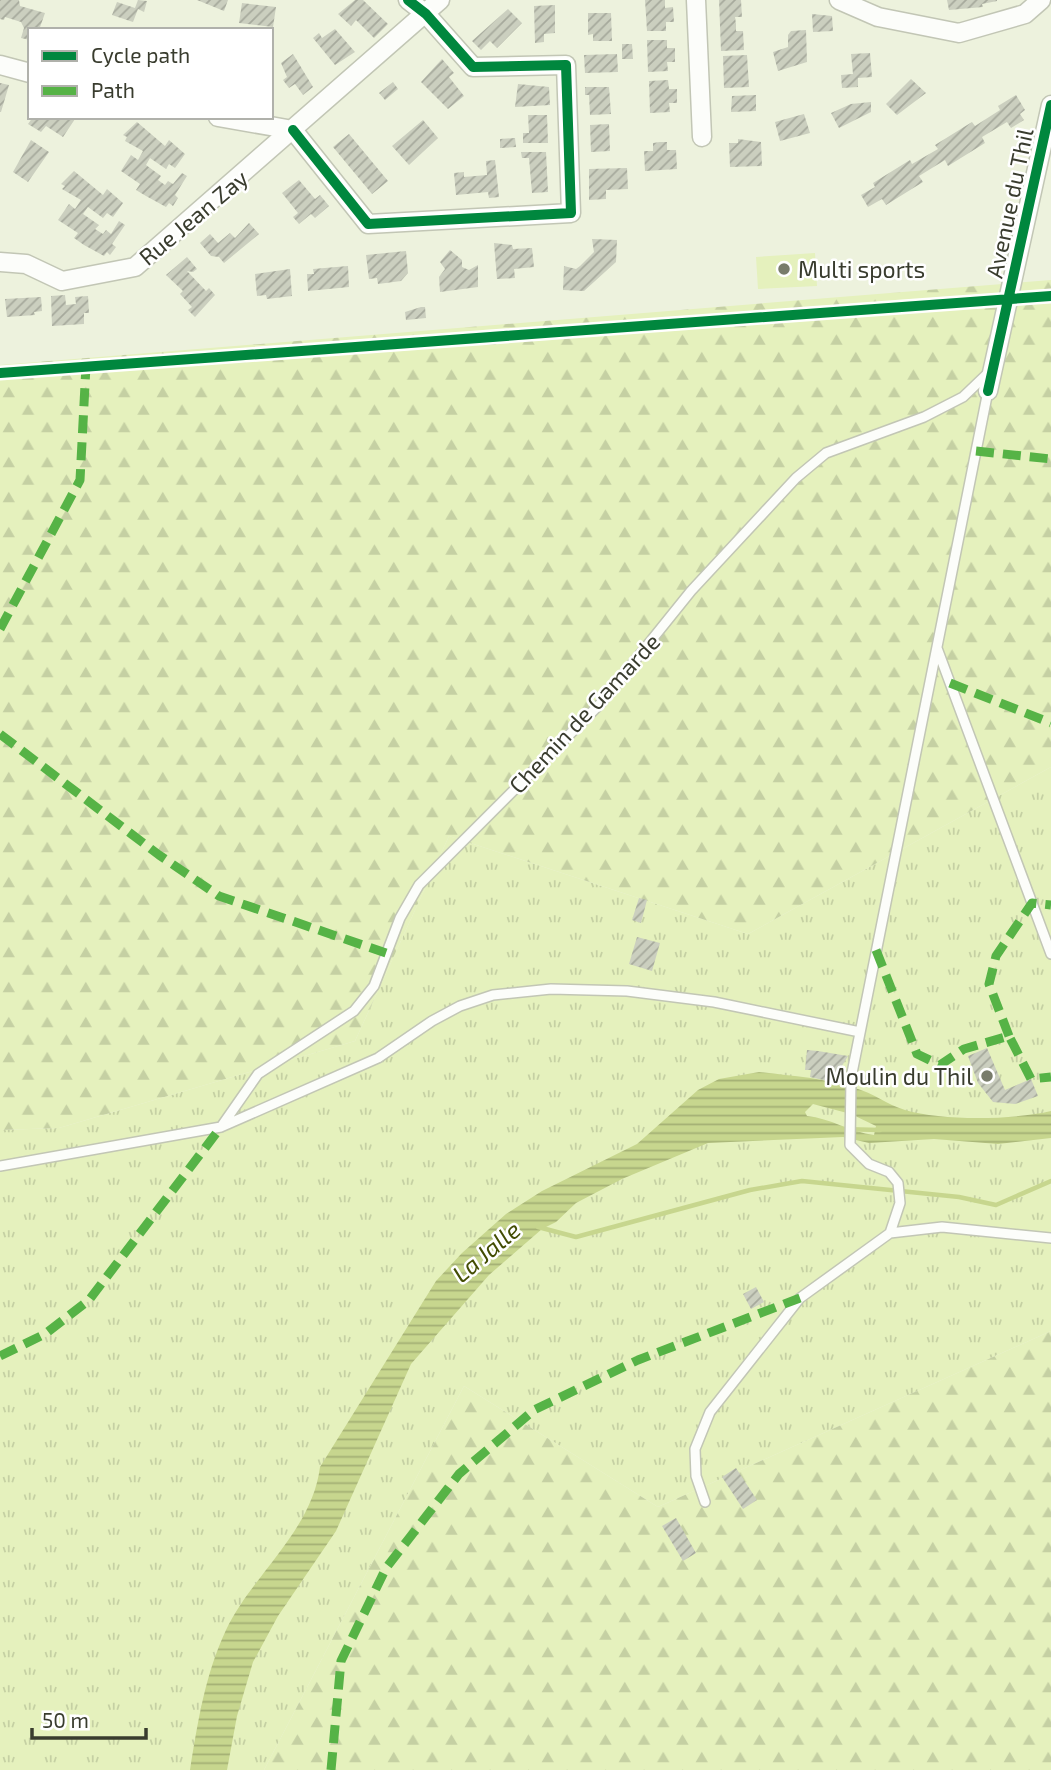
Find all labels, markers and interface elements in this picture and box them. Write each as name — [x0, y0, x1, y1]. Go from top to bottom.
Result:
legend — [28, 28, 273, 119]
text: Cycle path — [91, 42, 190, 67]
text: Path — [91, 77, 135, 102]
street label: Avenue du Thil — [979, 125, 1039, 280]
street label: Rue Jean Zay — [133, 163, 253, 271]
place label: Multi sports — [798, 255, 925, 283]
marker: Multi sports — [776, 261, 792, 277]
street label: Chemin de Gamarde — [503, 627, 665, 799]
place label: Moulin du Thil — [825, 1062, 973, 1090]
marker: Moulin du Thil — [979, 1068, 995, 1084]
water label: La Jalle — [446, 1214, 526, 1288]
scale bar — [32, 1696, 145, 1740]
text: 50 m — [42, 1707, 89, 1732]

